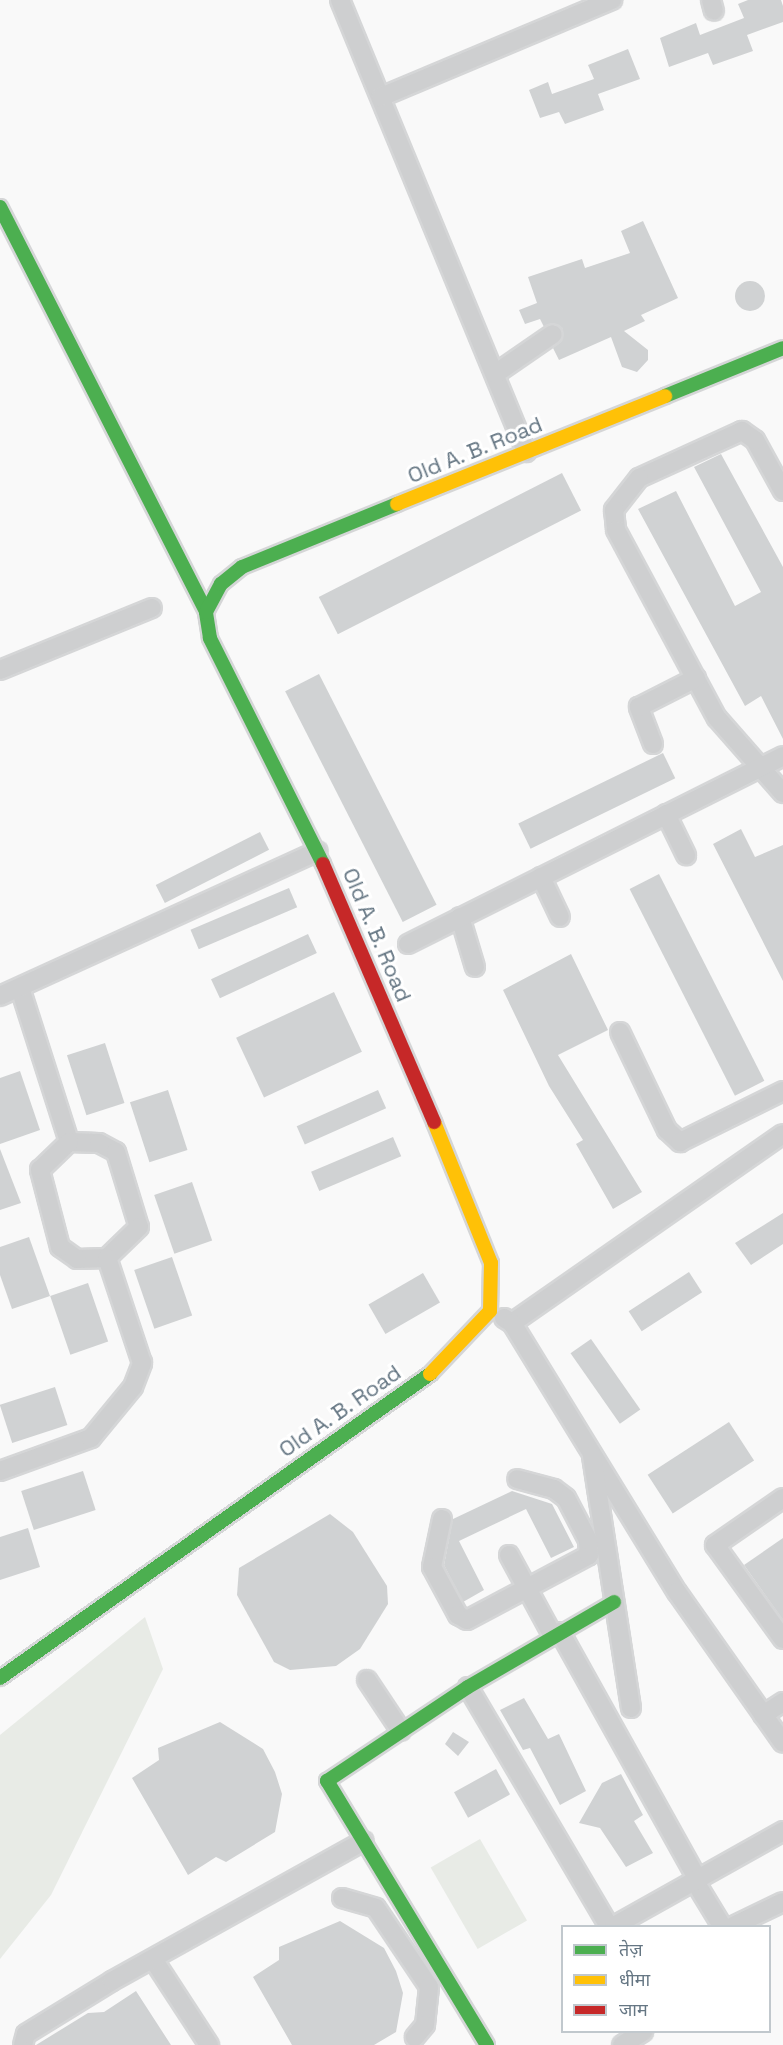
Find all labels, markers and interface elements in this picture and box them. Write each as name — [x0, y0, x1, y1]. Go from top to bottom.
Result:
street label: Old A. B. Road — [403, 411, 547, 489]
street label: Old A. B. Road — [337, 863, 417, 1007]
street label: Old A. B. Road — [273, 1359, 407, 1463]
legend — [561, 1925, 771, 2033]
text: तेज़ — [619, 1938, 643, 1961]
text: धीमा — [619, 1968, 650, 1991]
text: जाम — [619, 1998, 648, 2021]

